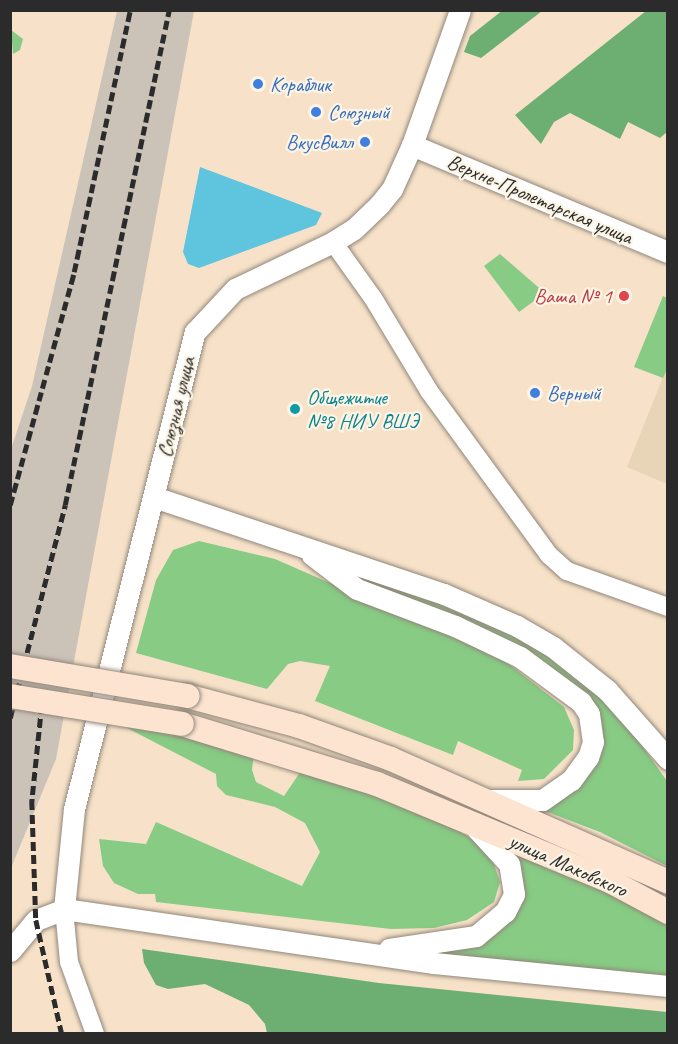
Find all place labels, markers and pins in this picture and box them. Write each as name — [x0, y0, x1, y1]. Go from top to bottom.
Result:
place label: Кораблик — [270, 71, 331, 97]
marker: Кораблик — [251, 77, 265, 91]
place label: Союзный — [328, 99, 390, 125]
marker: Союзный — [309, 105, 323, 119]
place label: ВкусВилл — [286, 129, 353, 155]
marker: ВкусВилл — [358, 135, 372, 149]
place label: Ваша № 1 — [534, 283, 612, 309]
marker: Ваша № 1 — [617, 289, 631, 303]
place label: Верный — [547, 380, 601, 406]
place label: Общежитие №8 НИУ ВШЭ — [307, 384, 419, 434]
marker: Верный — [528, 386, 542, 400]
marker: Общежитие №8 НИУ ВШЭ — [288, 402, 302, 416]

